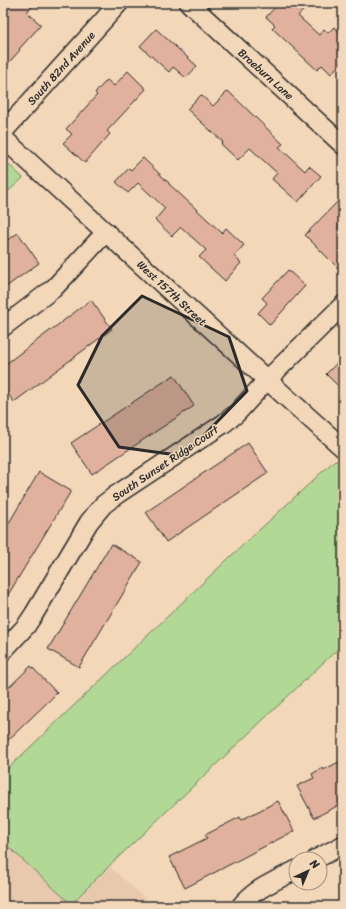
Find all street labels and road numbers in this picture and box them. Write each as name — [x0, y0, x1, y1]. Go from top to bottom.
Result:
street label: South 82nd Avenue — [23, 26, 101, 110]
street label: Braeburn Lane — [233, 44, 298, 105]
street label: West 157th Street — [132, 256, 211, 331]
street label: South Sunset Ridge Court — [108, 420, 223, 506]

